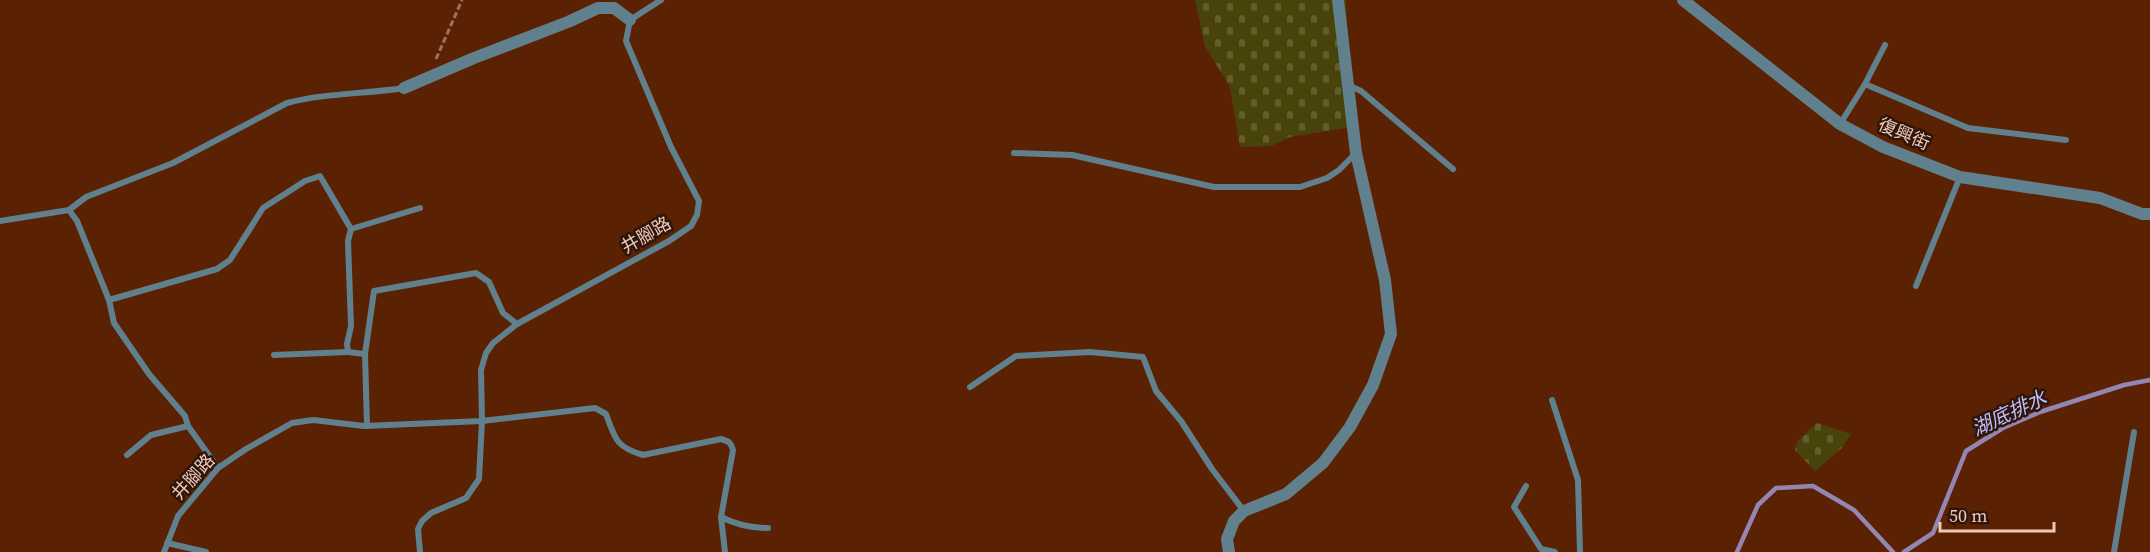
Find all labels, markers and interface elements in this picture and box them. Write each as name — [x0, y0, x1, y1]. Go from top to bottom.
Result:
street label: 復興街 — [1874, 111, 1934, 156]
street label: 井腳路 — [616, 210, 675, 259]
water label: 湖底排水 — [1967, 383, 2052, 443]
street label: 井腳路 — [165, 448, 220, 505]
scale bar — [1940, 495, 2054, 533]
text: 50 m — [1949, 503, 1987, 528]

